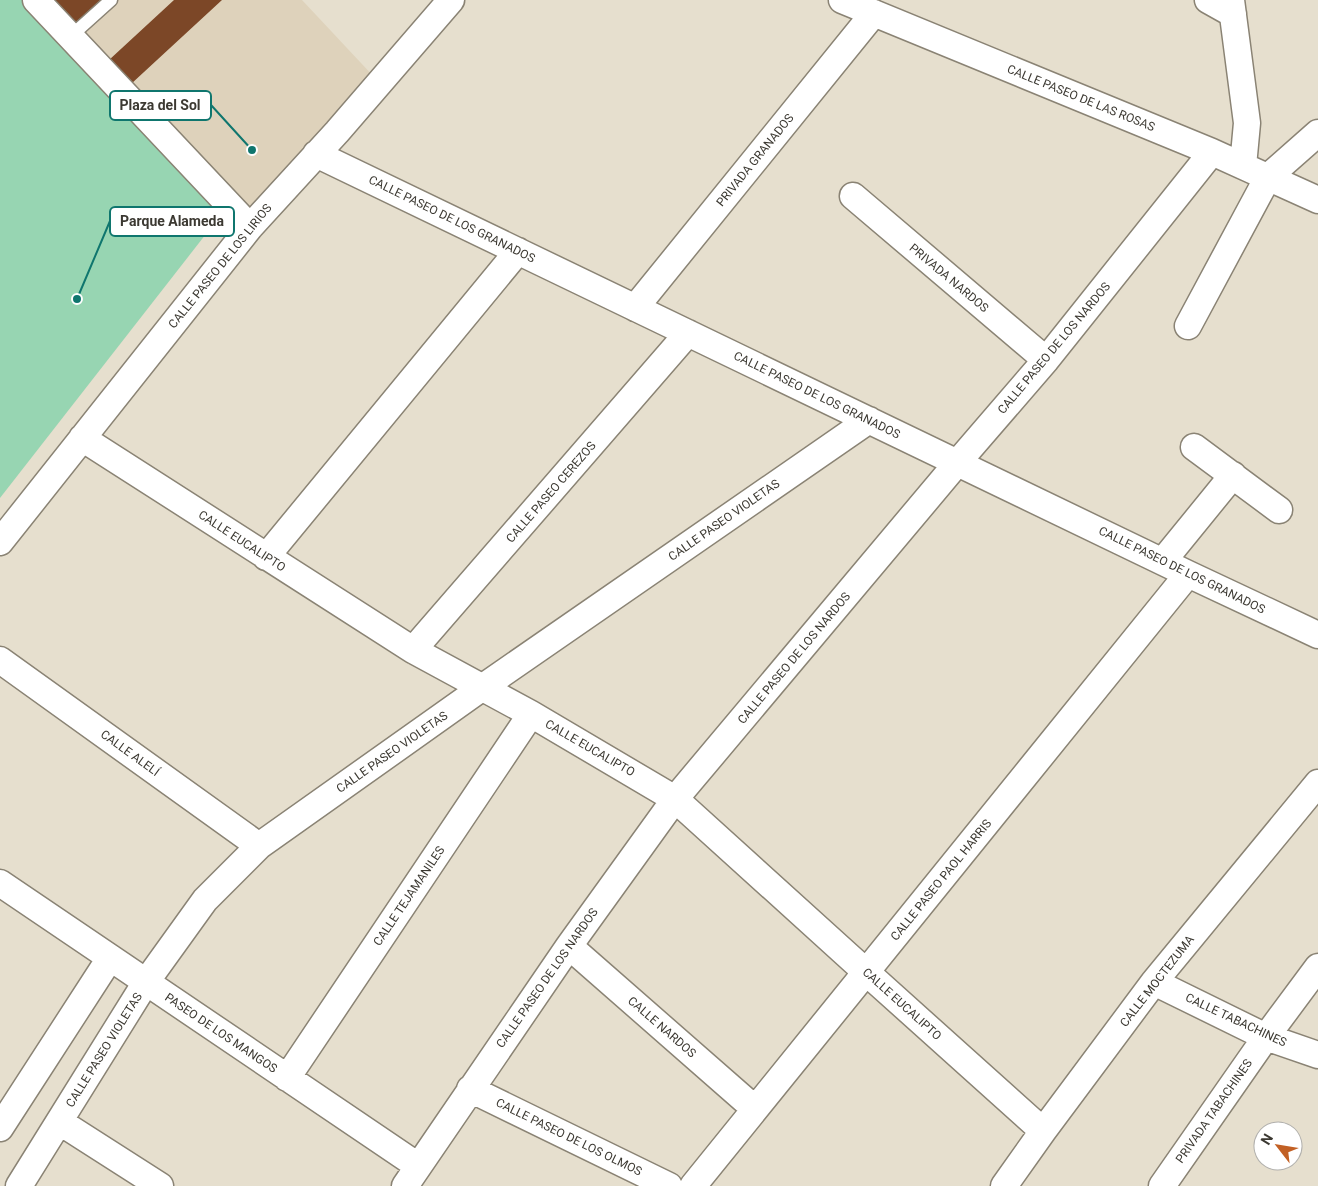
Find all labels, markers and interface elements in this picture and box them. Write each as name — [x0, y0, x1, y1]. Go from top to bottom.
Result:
street label: CALLE PASEO DE LAS ROSAS — [1005, 62, 1157, 134]
callout: Plaza del Sol — [110, 91, 211, 120]
text: Plaza del Sol — [119, 97, 201, 113]
street label: PRIVADA GRANADOS — [713, 111, 797, 209]
street label: CALLE PASEO DE LOS GRANADOS — [367, 173, 537, 265]
street label: CALLE PASEO DE LOS LIRIOS — [165, 201, 275, 331]
callout: Parque Alameda — [110, 207, 234, 236]
text: Parque Alameda — [120, 213, 224, 229]
street label: PRIVADA NARDOS — [907, 241, 991, 315]
street label: CALLE PASEO DE LOS NARDOS — [995, 279, 1113, 417]
street label: CALLE PASEO DE LOS GRANADOS — [732, 349, 902, 441]
street label: CALLE PASEO CEREZOS — [503, 439, 599, 545]
street label: CALLE PASEO VIOLETAS — [666, 476, 782, 564]
street label: CALLE EUCALIPTO — [196, 508, 288, 574]
street label: CALLE PASEO DE LOS GRANADOS — [1097, 524, 1267, 616]
street label: CALLE PASEO DE LOS NARDOS — [735, 589, 853, 727]
street label: CALLE PASEO VIOLETAS — [334, 708, 450, 796]
street label: CALLE EUCALIPTO — [543, 717, 637, 779]
street label: CALLE ALELÍ — [98, 726, 163, 779]
street label: CALLE PASEO PAOL HARRIS — [888, 817, 994, 943]
street label: CALLE TEJAMANILES — [370, 844, 448, 948]
street label: CALLE PASEO DE LOS NARDOS — [493, 905, 601, 1051]
street label: CALLE MOCTEZUMA — [1117, 932, 1197, 1029]
street label: CALLE EUCALIPTO — [860, 965, 944, 1043]
street label: CALLE PASEO VIOLETAS — [63, 990, 145, 1110]
street label: PASEO DE LOS MANGOS — [162, 990, 280, 1076]
street label: CALLE TABACHINES — [1183, 990, 1289, 1050]
street label: CALLE NARDOS — [625, 994, 699, 1060]
street label: PRIVADA TABACHINES — [1173, 1056, 1255, 1166]
street label: CALLE PASEO DE LOS OLMOS — [494, 1095, 644, 1179]
north arrow — [1253, 1121, 1303, 1171]
text: N — [1257, 1131, 1276, 1148]

